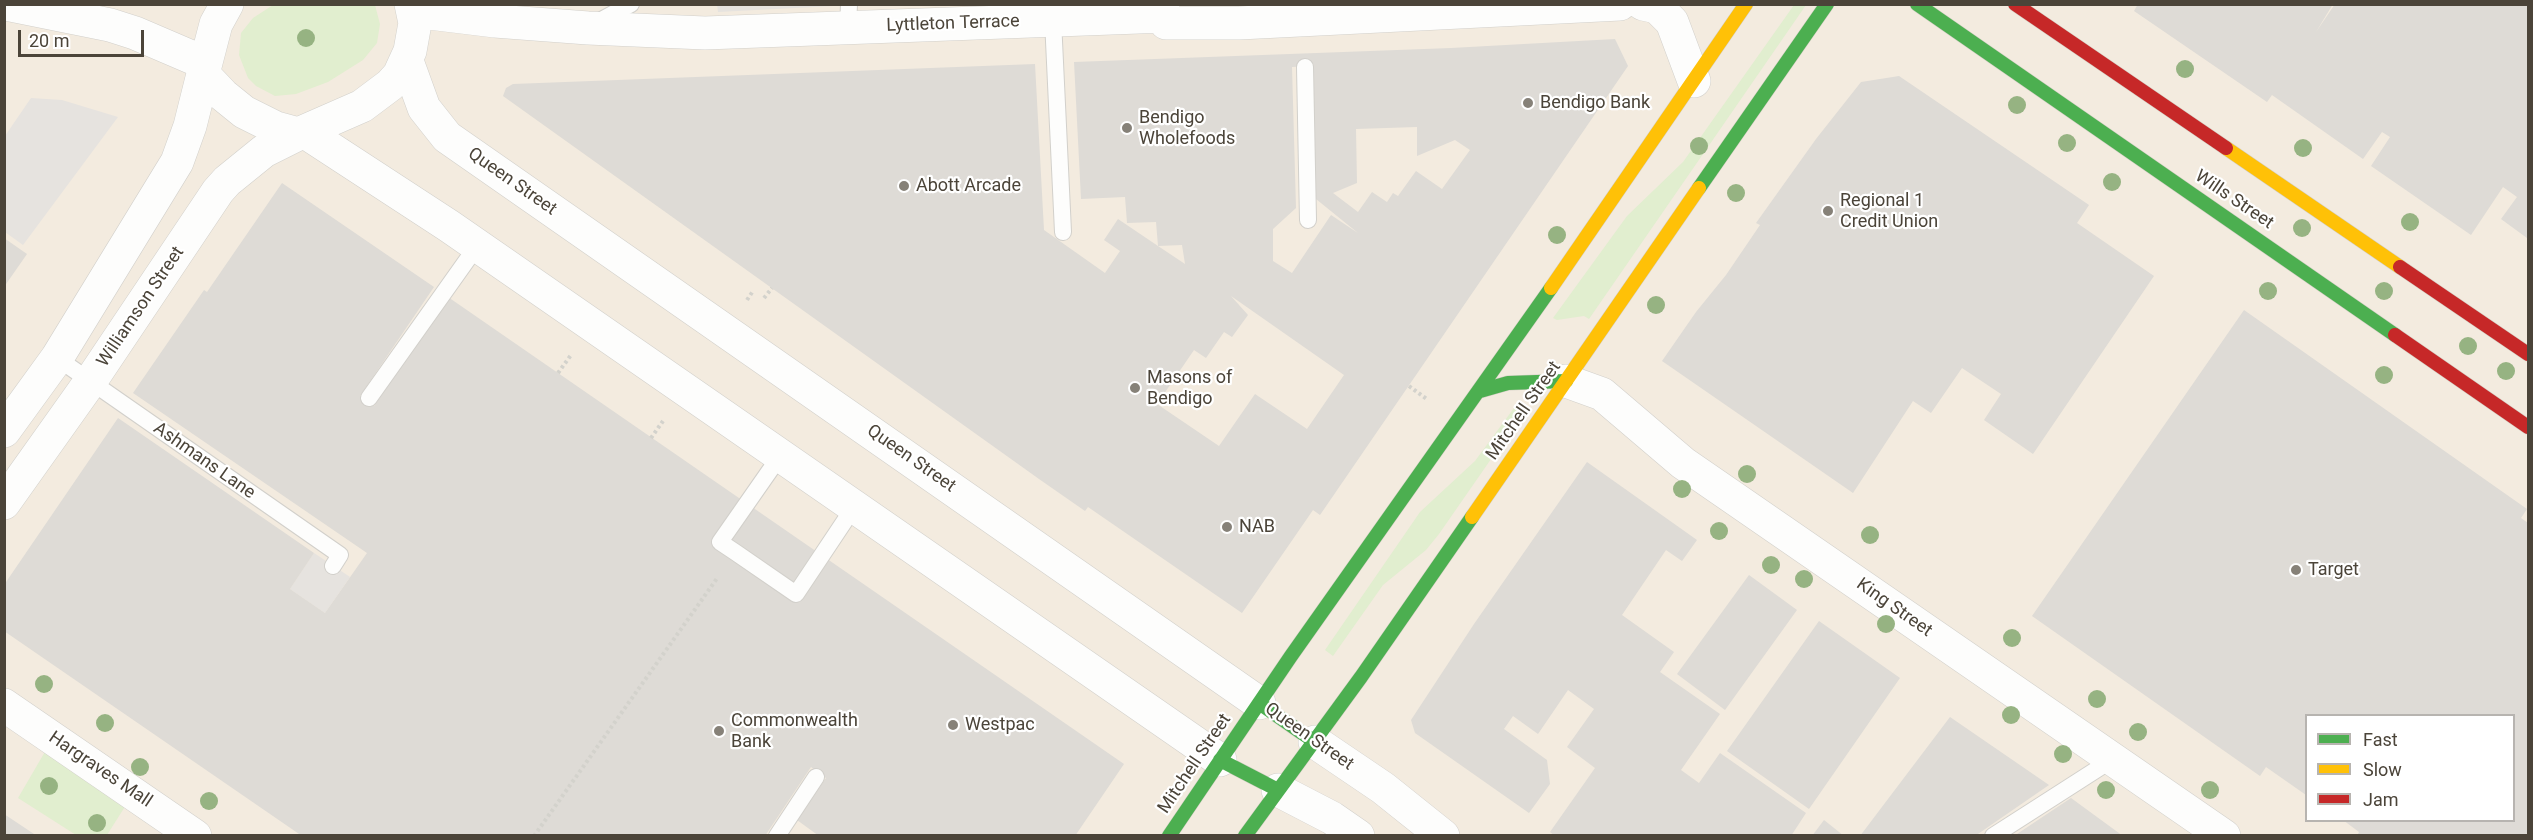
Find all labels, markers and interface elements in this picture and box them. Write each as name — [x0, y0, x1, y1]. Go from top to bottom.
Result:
street label: Lyttleton Terrace — [886, 11, 1020, 37]
scale bar — [21, 18, 147, 56]
text: 20 m — [29, 30, 69, 51]
place label: Bendigo Bank — [1540, 92, 1650, 114]
marker: Bendigo Bank — [1521, 96, 1535, 110]
place label: Bendigo Wholefoods — [1139, 107, 1235, 150]
marker: Bendigo Wholefoods — [1120, 121, 1134, 135]
street label: Queen Street — [464, 144, 560, 220]
street label: Wills Street — [2191, 166, 2277, 234]
place label: Abott Arcade — [916, 175, 1021, 197]
marker: Abott Arcade — [897, 179, 911, 193]
place label: Regional 1 Credit Union — [1840, 190, 1938, 232]
marker: Regional 1 Credit Union — [1821, 204, 1835, 218]
street label: Williamson Street — [93, 243, 189, 371]
street label: Mitchell Street — [1482, 357, 1566, 465]
place label: Masons of Bendigo — [1147, 367, 1232, 410]
marker: Masons of Bendigo — [1128, 381, 1142, 395]
street label: Ashmans Lane — [149, 418, 259, 504]
street label: Queen Street — [863, 421, 959, 497]
place label: NAB — [1239, 516, 1275, 538]
marker: NAB — [1220, 520, 1234, 534]
place label: Target — [2308, 559, 2359, 581]
marker: Target — [2289, 563, 2303, 577]
street label: King Street — [1852, 574, 1936, 642]
street label: Queen Street — [1261, 699, 1357, 775]
place label: Commonwealth Bank — [731, 710, 858, 752]
street label: Mitchell Street — [1154, 710, 1236, 818]
place label: Westpac — [965, 714, 1035, 736]
legend — [2305, 714, 2515, 822]
marker: Westpac — [946, 718, 960, 732]
marker: Commonwealth Bank — [712, 724, 726, 738]
street label: Hargraves Mall — [44, 727, 156, 813]
text: Fast — [2363, 729, 2398, 750]
text: Slow — [2363, 759, 2402, 780]
text: Jam — [2363, 789, 2399, 810]

